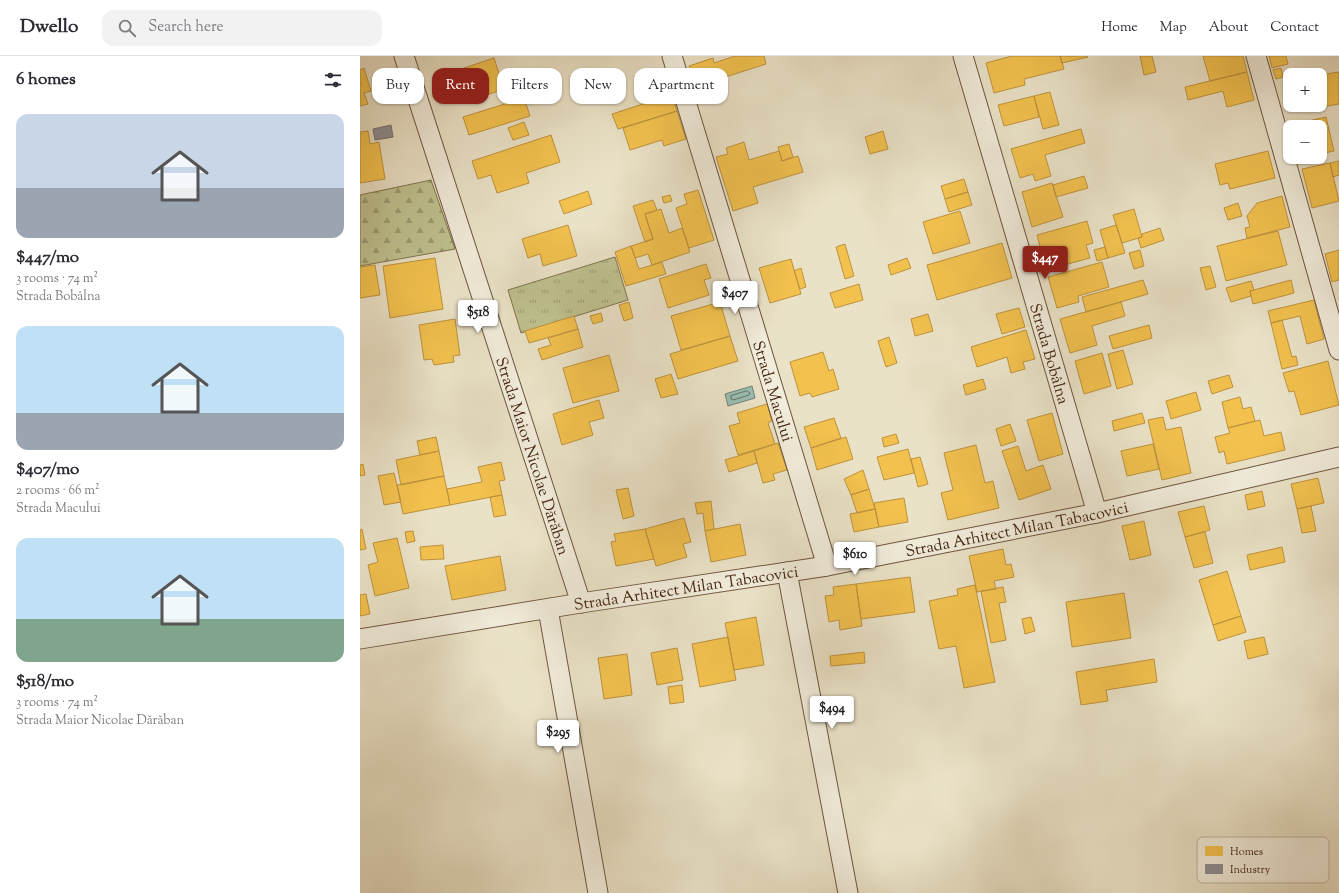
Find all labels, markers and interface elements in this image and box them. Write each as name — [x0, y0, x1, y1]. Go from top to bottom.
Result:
search box — [102, 10, 382, 46]
text: Dwello — [20, 14, 78, 41]
icon: search — [116, 17, 138, 39]
text: Search here — [148, 17, 224, 38]
text: Home — [1101, 18, 1138, 38]
text: Map — [1160, 18, 1187, 38]
text: About — [1209, 18, 1248, 38]
text: Contact — [1270, 18, 1319, 38]
text: 6 homes — [16, 68, 76, 92]
chip: Buy — [372, 68, 424, 104]
chip: Rent — [432, 68, 489, 104]
chip: Filters — [497, 68, 562, 104]
chip: New — [570, 68, 626, 104]
chip: Apartment — [634, 68, 728, 104]
map controls — [1283, 68, 1327, 164]
button: + — [1283, 68, 1327, 112]
icon: filters — [322, 69, 344, 91]
button: − — [1283, 120, 1327, 164]
icon: home — [144, 140, 216, 212]
text: $447/mo — [16, 246, 79, 270]
pin: $447 — [1021, 246, 1069, 280]
text: $447 — [1032, 250, 1058, 268]
text: 3 rooms · 74 m² — [16, 270, 98, 288]
pin: $407 — [711, 281, 759, 315]
text: $407 — [722, 285, 748, 303]
text: Strada Bobâlna — [16, 288, 101, 306]
pin: $518 — [454, 300, 502, 334]
street label: Strada Bobâlna — [1022, 301, 1074, 408]
text: $518 — [467, 304, 489, 322]
street label: Strada Macului — [745, 338, 798, 445]
icon: home — [144, 352, 216, 424]
street label: Strada Maior Nicolae Dărăban — [488, 354, 574, 559]
text: $407/mo — [16, 458, 79, 482]
text: 2 rooms · 66 m² — [16, 482, 99, 500]
street label: Strada Arhitect Milan Tabacovici — [904, 497, 1131, 564]
text: Strada Macului — [16, 500, 101, 518]
pin: $610 — [831, 542, 879, 576]
text: $610 — [843, 546, 867, 564]
street label: Strada Arhitect Milan Tabacovici — [572, 561, 801, 618]
icon: home — [144, 564, 216, 636]
text: $518/mo — [16, 670, 74, 694]
text: 3 rooms · 74 m² — [16, 694, 98, 712]
pin: $494 — [808, 696, 856, 730]
text: $494 — [819, 700, 845, 718]
text: Strada Maior Nicolae Dărăban — [16, 712, 184, 730]
pin: $295 — [534, 720, 582, 754]
text: $295 — [546, 724, 570, 742]
legend — [1197, 837, 1329, 883]
text: Homes — [1230, 844, 1263, 860]
text: Industry — [1230, 862, 1271, 878]

